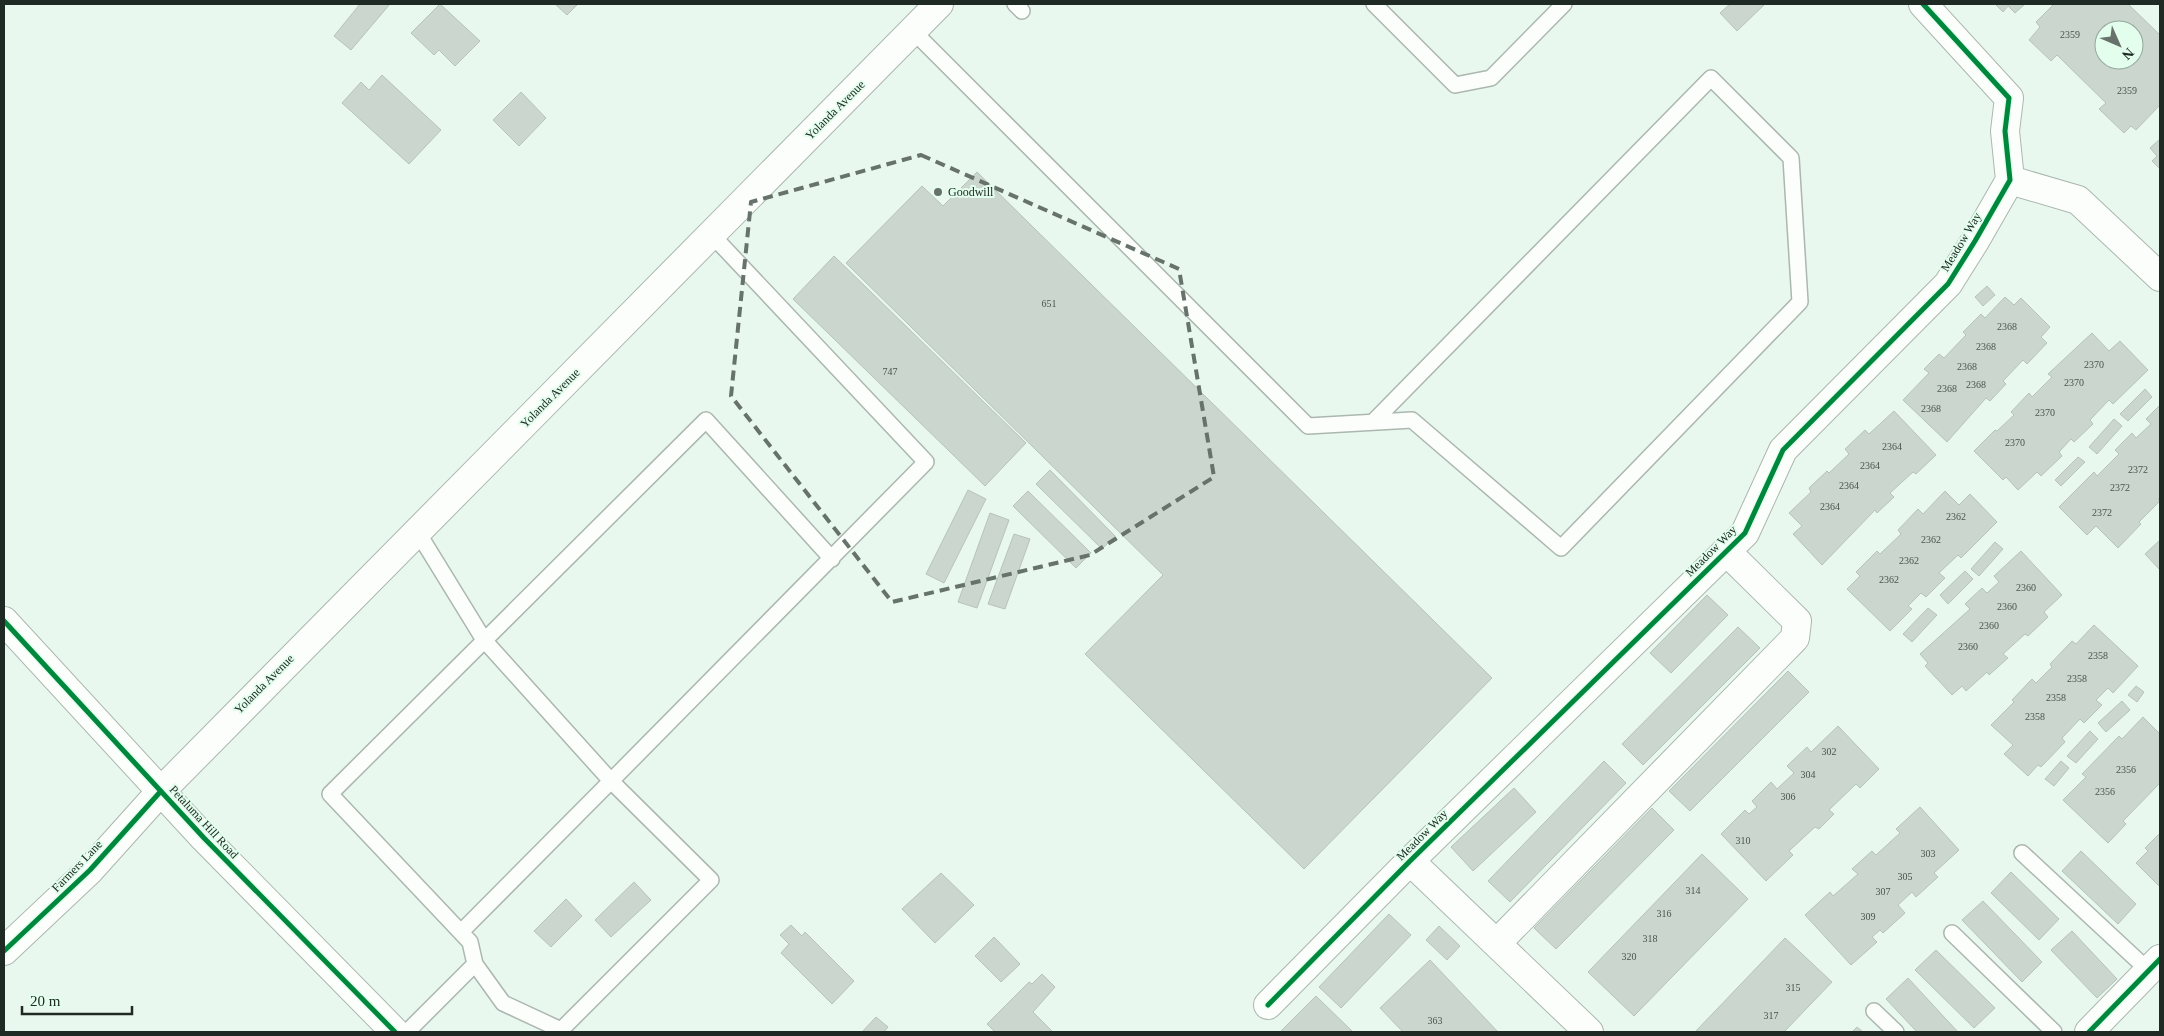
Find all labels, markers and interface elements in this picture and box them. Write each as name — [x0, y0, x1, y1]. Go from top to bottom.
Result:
north arrow — [2094, 20, 2144, 70]
house number: 2359 — [2060, 29, 2080, 40]
text: N — [2119, 45, 2137, 63]
street label: Yolanda Avenue — [802, 77, 868, 143]
house number: 2359 — [2117, 85, 2137, 96]
place label: Goodwill — [948, 185, 994, 199]
marker: Goodwill — [932, 186, 944, 198]
street label: Meadow Way — [1938, 210, 1984, 274]
house number: 651 — [1042, 298, 1057, 309]
house number: 2368 — [1997, 321, 2017, 332]
house number: 2368 — [1976, 341, 1996, 352]
house number: 2370 — [2084, 359, 2104, 370]
house number: 2368 — [1957, 361, 1977, 372]
street label: Yolanda Avenue — [517, 365, 583, 431]
house number: 747 — [883, 366, 898, 377]
house number: 2370 — [2064, 377, 2084, 388]
house number: 2368 — [1966, 379, 1986, 390]
house number: 2368 — [1937, 383, 1957, 394]
house number: 2368 — [1921, 403, 1941, 414]
house number: 2370 — [2035, 407, 2055, 418]
house number: 2370 — [2005, 437, 2025, 448]
house number: 2364 — [1882, 441, 1902, 452]
house number: 2364 — [1860, 460, 1880, 471]
house number: 2372 — [2128, 464, 2148, 475]
house number: 2364 — [1839, 480, 1859, 491]
house number: 2372 — [2110, 482, 2130, 493]
house number: 2364 — [1820, 501, 1840, 512]
house number: 2372 — [2092, 507, 2112, 518]
house number: 2362 — [1946, 511, 1966, 522]
street label: Meadow Way — [1683, 523, 1739, 579]
house number: 2362 — [1921, 534, 1941, 545]
house number: 2362 — [1899, 555, 1919, 566]
house number: 2362 — [1879, 574, 1899, 585]
house number: 2360 — [2016, 582, 2036, 593]
house number: 2360 — [1997, 601, 2017, 612]
house number: 2360 — [1979, 620, 1999, 631]
house number: 2360 — [1958, 641, 1978, 652]
house number: 2358 — [2088, 650, 2108, 661]
street label: Yolanda Avenue — [231, 651, 297, 717]
house number: 2358 — [2067, 673, 2087, 684]
house number: 2358 — [2046, 692, 2066, 703]
house number: 2358 — [2025, 711, 2045, 722]
house number: 302 — [1822, 746, 1837, 757]
house number: 2356 — [2116, 764, 2136, 775]
house number: 304 — [1801, 769, 1816, 780]
street label: Petaluma Hill Road — [167, 783, 241, 861]
house number: 2356 — [2095, 786, 2115, 797]
house number: 306 — [1781, 791, 1796, 802]
street label: Meadow Way — [1394, 807, 1450, 863]
house number: 310 — [1736, 835, 1751, 846]
street label: Farmers Lane — [49, 837, 105, 895]
house number: 303 — [1921, 848, 1936, 859]
house number: 305 — [1898, 871, 1913, 882]
house number: 314 — [1686, 885, 1701, 896]
house number: 307 — [1876, 886, 1891, 897]
house number: 316 — [1657, 908, 1672, 919]
house number: 309 — [1861, 911, 1876, 922]
house number: 318 — [1643, 933, 1658, 944]
house number: 320 — [1622, 951, 1637, 962]
house number: 315 — [1786, 982, 1801, 993]
scale bar — [22, 984, 132, 1016]
text: 20 m — [30, 993, 61, 1009]
house number: 317 — [1764, 1010, 1779, 1021]
house number: 363 — [1428, 1015, 1443, 1026]

